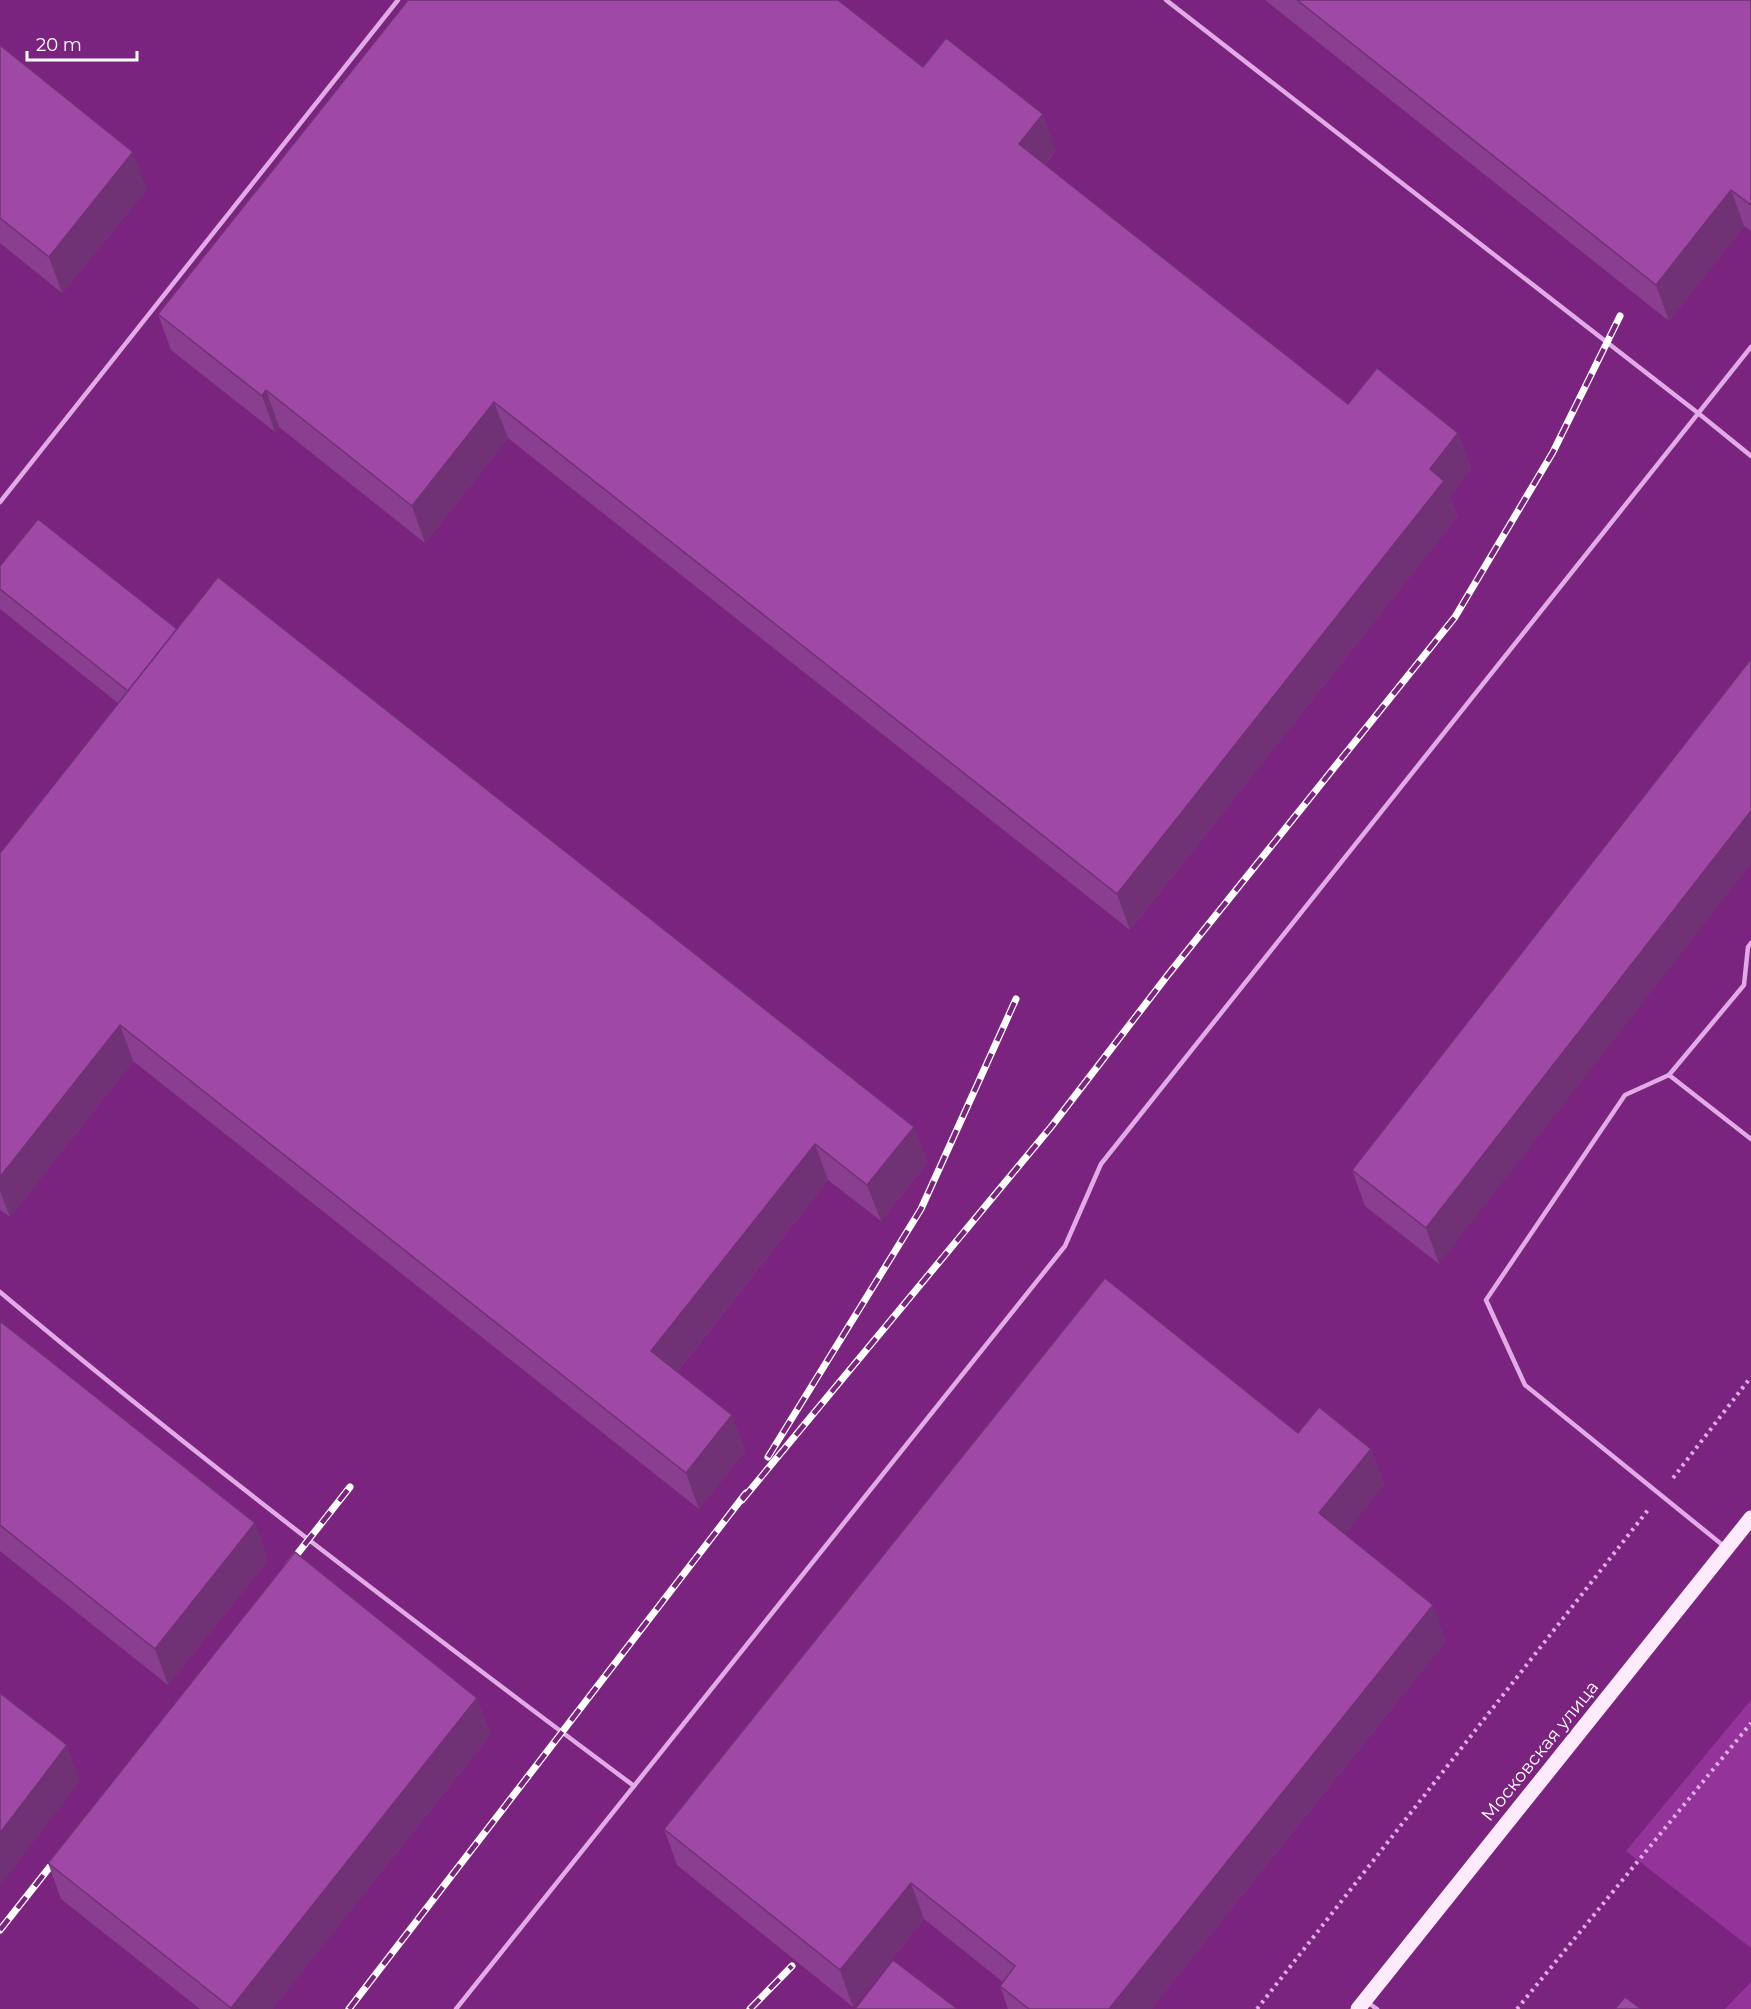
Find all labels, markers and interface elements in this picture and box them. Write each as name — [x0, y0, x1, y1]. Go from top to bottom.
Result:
scale bar — [27, 24, 136, 62]
text: 20 m — [36, 34, 82, 56]
street label: Московская улица — [1477, 1676, 1603, 1826]

